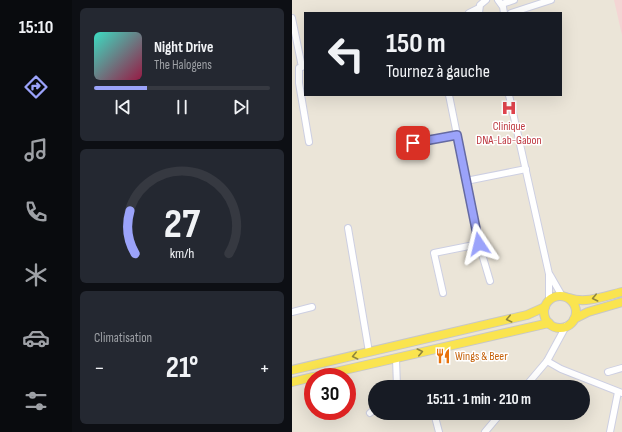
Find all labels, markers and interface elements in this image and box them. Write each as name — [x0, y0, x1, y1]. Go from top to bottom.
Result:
text: 15:10 — [19, 17, 53, 38]
text: 150 m — [386, 27, 446, 60]
icon: left — [320, 28, 372, 80]
text: Night Drive — [154, 38, 213, 57]
text: The Halogens — [154, 57, 212, 73]
text: Tournez à gauche — [386, 61, 490, 82]
icon: directions — [22, 73, 50, 101]
icon: previous — [112, 96, 134, 118]
icon: pause — [171, 96, 193, 118]
icon: next — [230, 96, 252, 118]
hospital icon: Clinique DNA-Lab-Gabon — [500, 99, 518, 117]
place label: Clinique DNA-Lab-Gabon — [476, 119, 542, 148]
pin — [396, 126, 430, 160]
icon: arrive — [402, 132, 424, 154]
icon: music — [22, 136, 50, 164]
icon: phone — [22, 198, 50, 226]
text: 27 — [164, 200, 201, 249]
position arrow — [458, 223, 500, 265]
text: km/h — [170, 245, 194, 262]
icon: climate — [22, 261, 50, 289]
one-way arrow — [592, 294, 598, 302]
one-way arrow — [505, 315, 512, 323]
icon: car — [22, 324, 50, 352]
text: Climatisation — [94, 330, 152, 346]
restaurant icon: Wings & Beer — [434, 347, 452, 365]
one-way arrow — [417, 349, 423, 357]
place label: Wings & Beer — [455, 349, 508, 364]
text: 21° — [166, 350, 198, 386]
one-way arrow — [352, 351, 358, 359]
text: − — [94, 355, 105, 382]
text: + — [259, 355, 270, 382]
speed limit sign: 30 — [304, 368, 356, 420]
icon: filters — [22, 387, 50, 415]
text: 15:11 · 1 min · 210 m — [427, 390, 531, 409]

